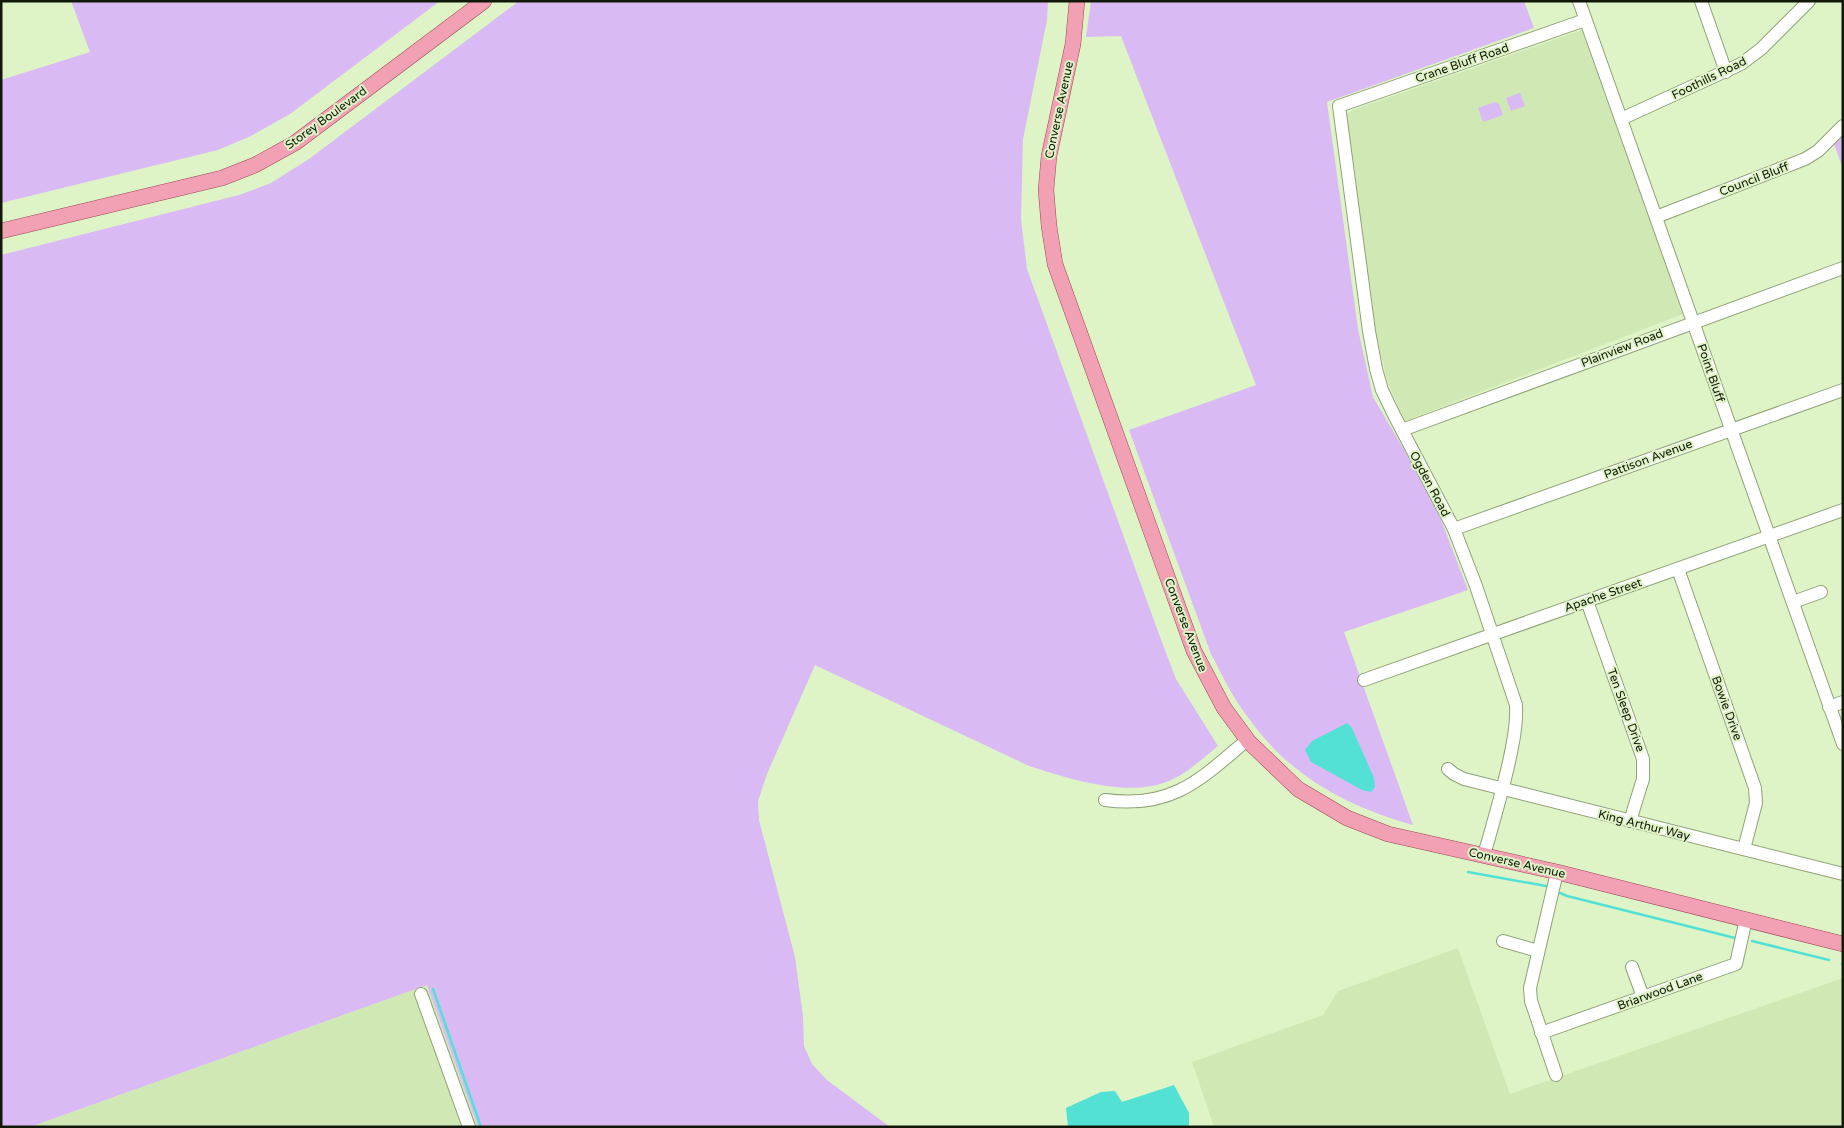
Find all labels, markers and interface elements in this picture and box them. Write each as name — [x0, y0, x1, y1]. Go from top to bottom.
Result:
street label: Crane Bluff Road — [1413, 40, 1511, 86]
street label: Foothills Road — [1669, 54, 1749, 102]
street label: Converse Avenue — [1042, 60, 1076, 160]
street label: Storey Boulevard — [283, 84, 369, 152]
street label: Council Bluff — [1717, 159, 1791, 199]
street label: Plainview Road — [1579, 326, 1665, 370]
street label: Point Bluff — [1694, 342, 1728, 405]
street label: Pattison Avenue — [1602, 436, 1694, 481]
street label: Ogden Road — [1407, 449, 1453, 519]
street label: Apache Street — [1562, 575, 1644, 615]
street label: Converse Avenue — [1162, 576, 1210, 674]
street label: Ten Sleep Drive — [1604, 666, 1648, 754]
street label: Bowie Drive — [1709, 674, 1745, 742]
street label: King Arthur Way — [1597, 807, 1692, 843]
street label: Converse Avenue — [1467, 845, 1567, 881]
street label: Briarwood Lane — [1615, 969, 1705, 1013]

